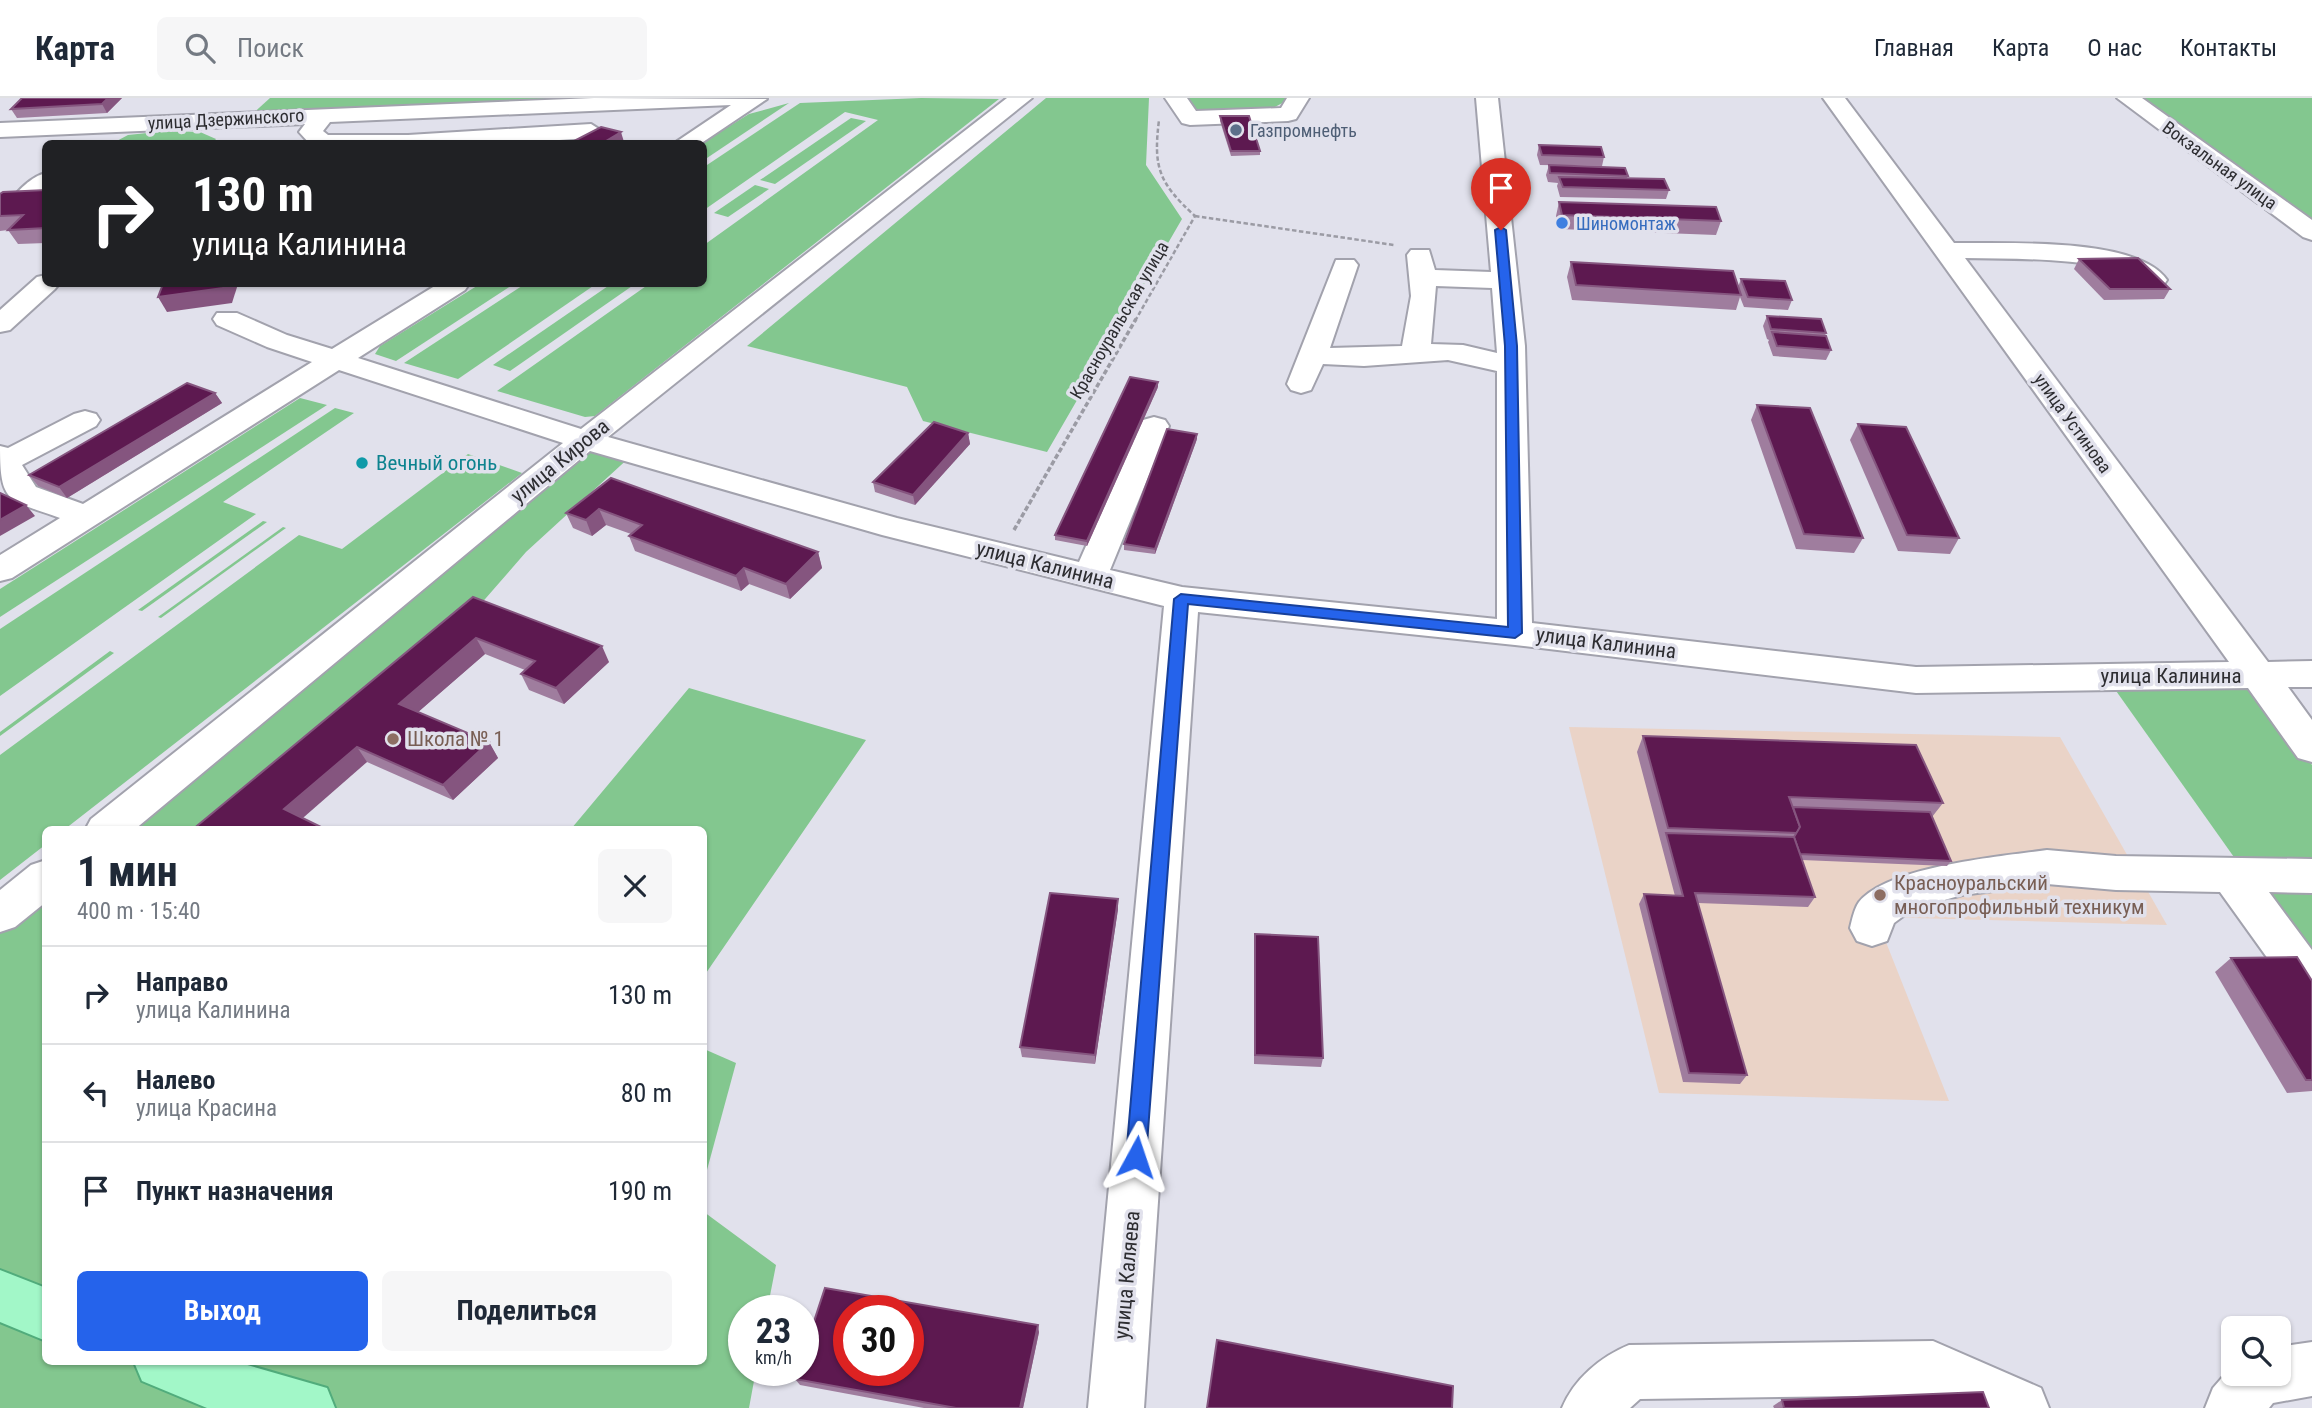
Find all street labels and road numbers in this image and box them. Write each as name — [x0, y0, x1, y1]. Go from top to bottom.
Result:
street label: улица Дзержинского — [147, 104, 305, 134]
street label: Вокзальная улица — [2159, 116, 2281, 214]
street label: Красноуральская улица — [1065, 237, 1173, 403]
street label: улица Устинова — [2030, 369, 2116, 477]
street label: улица Кирова — [506, 414, 614, 508]
street label: улица Калинина — [974, 536, 1116, 594]
street label: улица Калинина — [1535, 622, 1677, 664]
street label: улица Калинина — [2101, 664, 2242, 688]
street label: улица Каляева — [1109, 1210, 1145, 1340]

